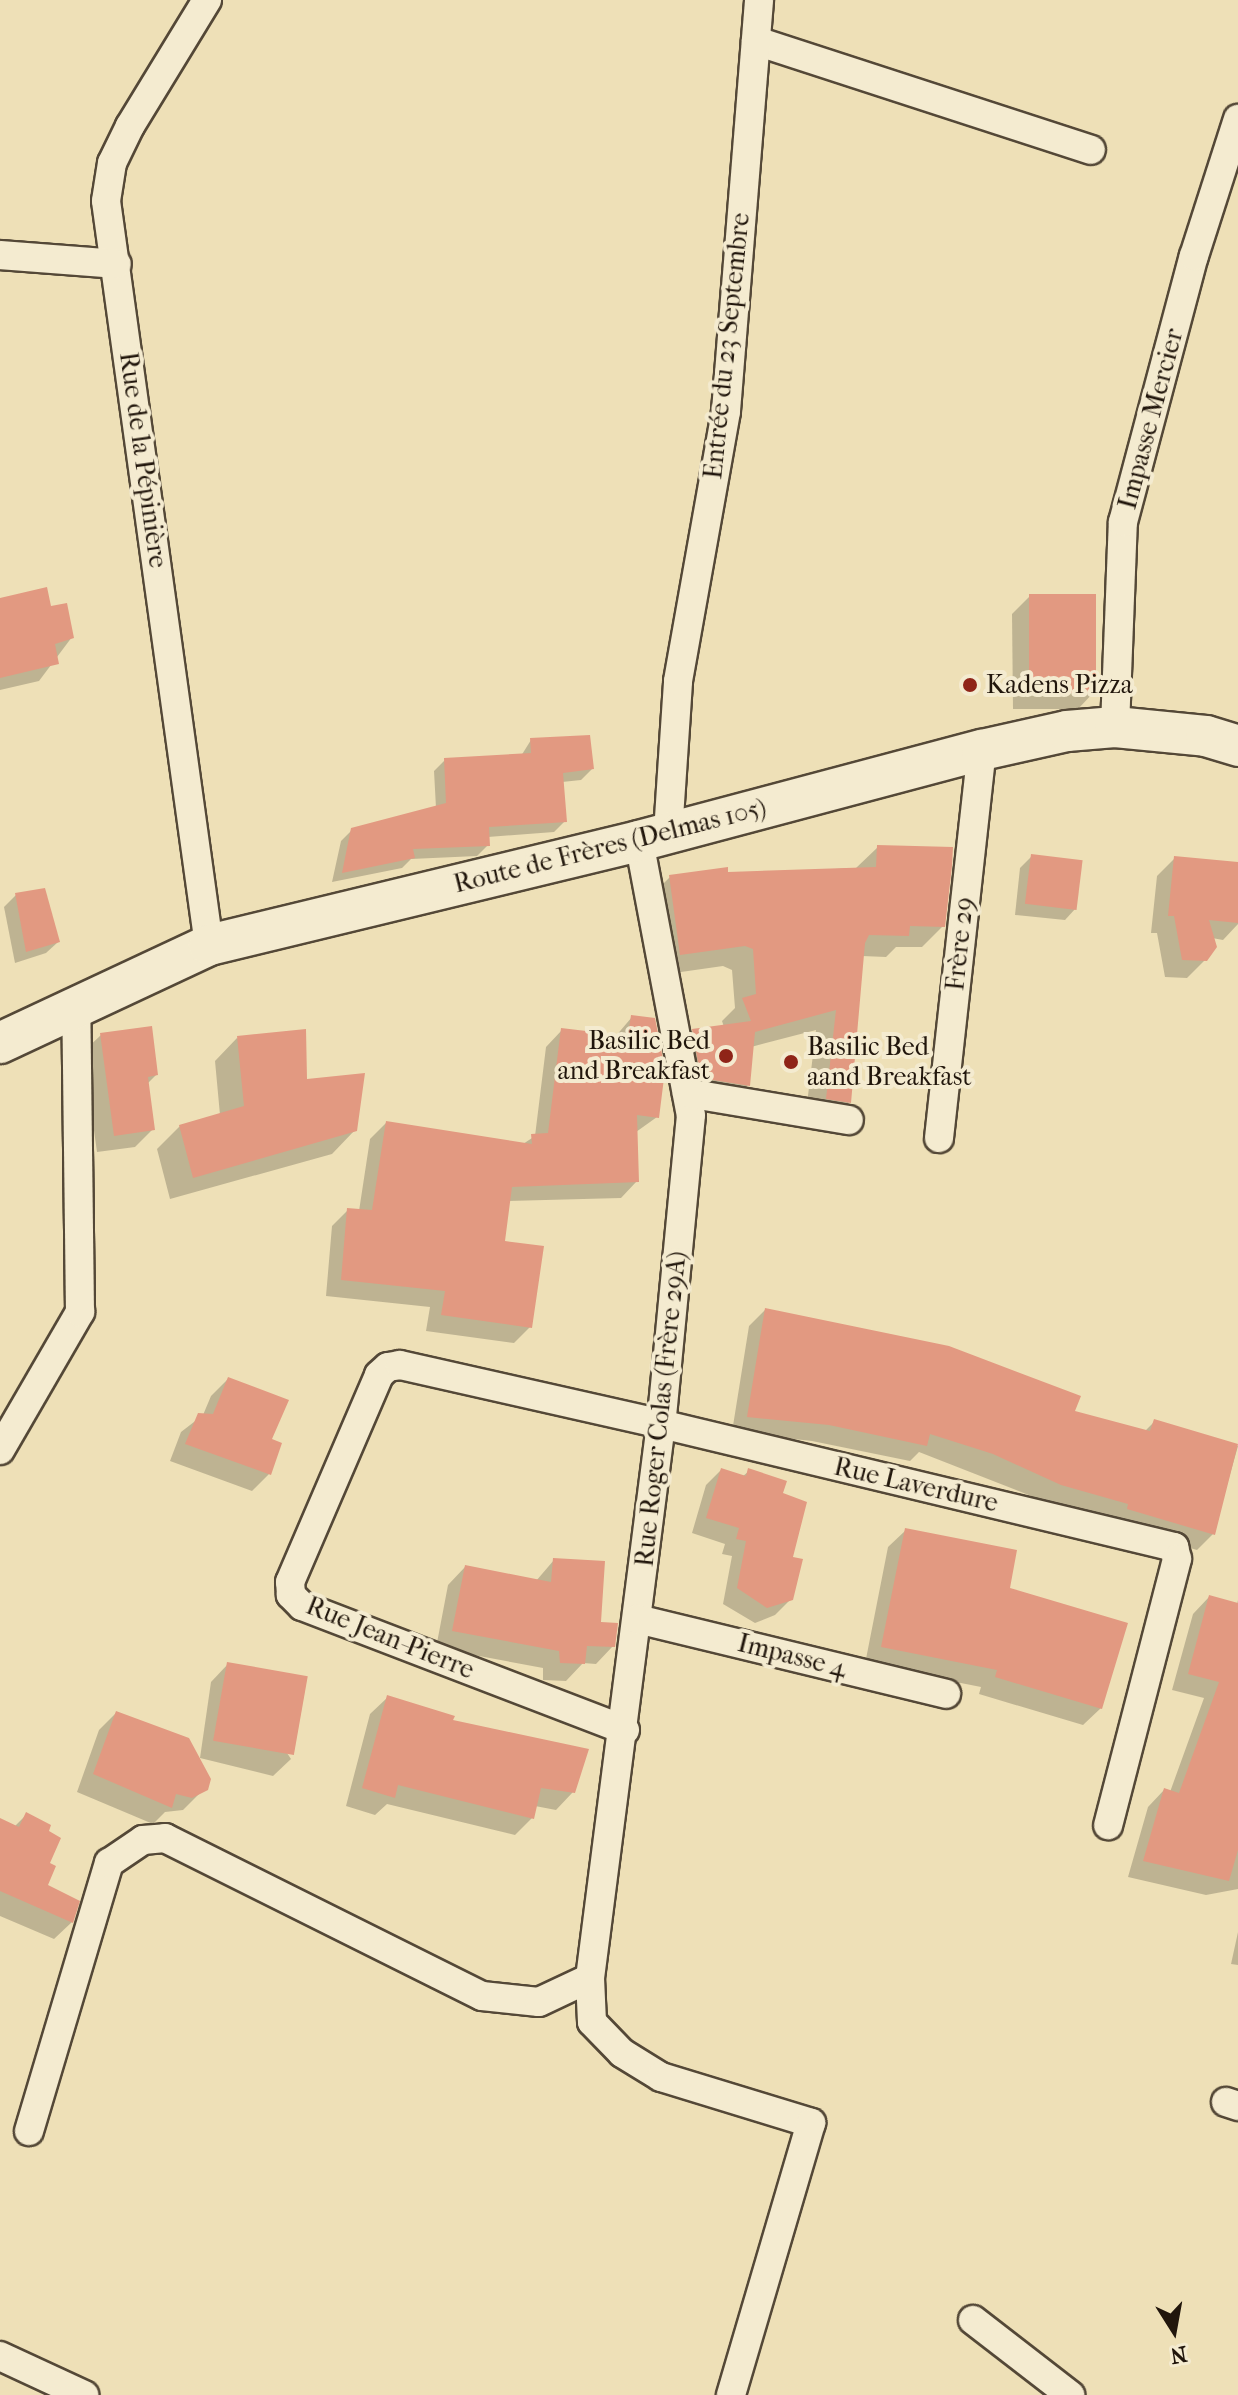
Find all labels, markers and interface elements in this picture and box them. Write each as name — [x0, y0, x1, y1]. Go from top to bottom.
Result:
street label: Entrée du 23 Septembre — [698, 211, 756, 481]
street label: Impasse Mercier — [1112, 325, 1190, 513]
street label: Rue de la Pépinière — [112, 350, 174, 570]
place label: Kadens Pizza — [986, 669, 1133, 701]
marker: Kadens Pizza — [961, 676, 979, 694]
street label: Route de Frères (Delmas 105) — [450, 792, 770, 900]
street label: Frère 29 — [940, 896, 980, 992]
place label: Basilic Bed and Breakfast — [558, 1025, 710, 1086]
place label: Basilic Bed aand Breakfast — [807, 1031, 972, 1092]
marker: Basilic Bed and Breakfast — [717, 1047, 735, 1065]
marker: Basilic Bed aand Breakfast — [782, 1053, 800, 1071]
street label: Rue Roger Colas (Frère 29A) — [629, 1250, 693, 1568]
street label: Rue Laverdure — [831, 1451, 1001, 1519]
street label: Rue Jean-Pierre — [302, 1590, 478, 1686]
street label: Impasse 4 — [734, 1627, 850, 1685]
north arrow — [1134, 2291, 1214, 2371]
text: N — [1168, 2340, 1189, 2369]

